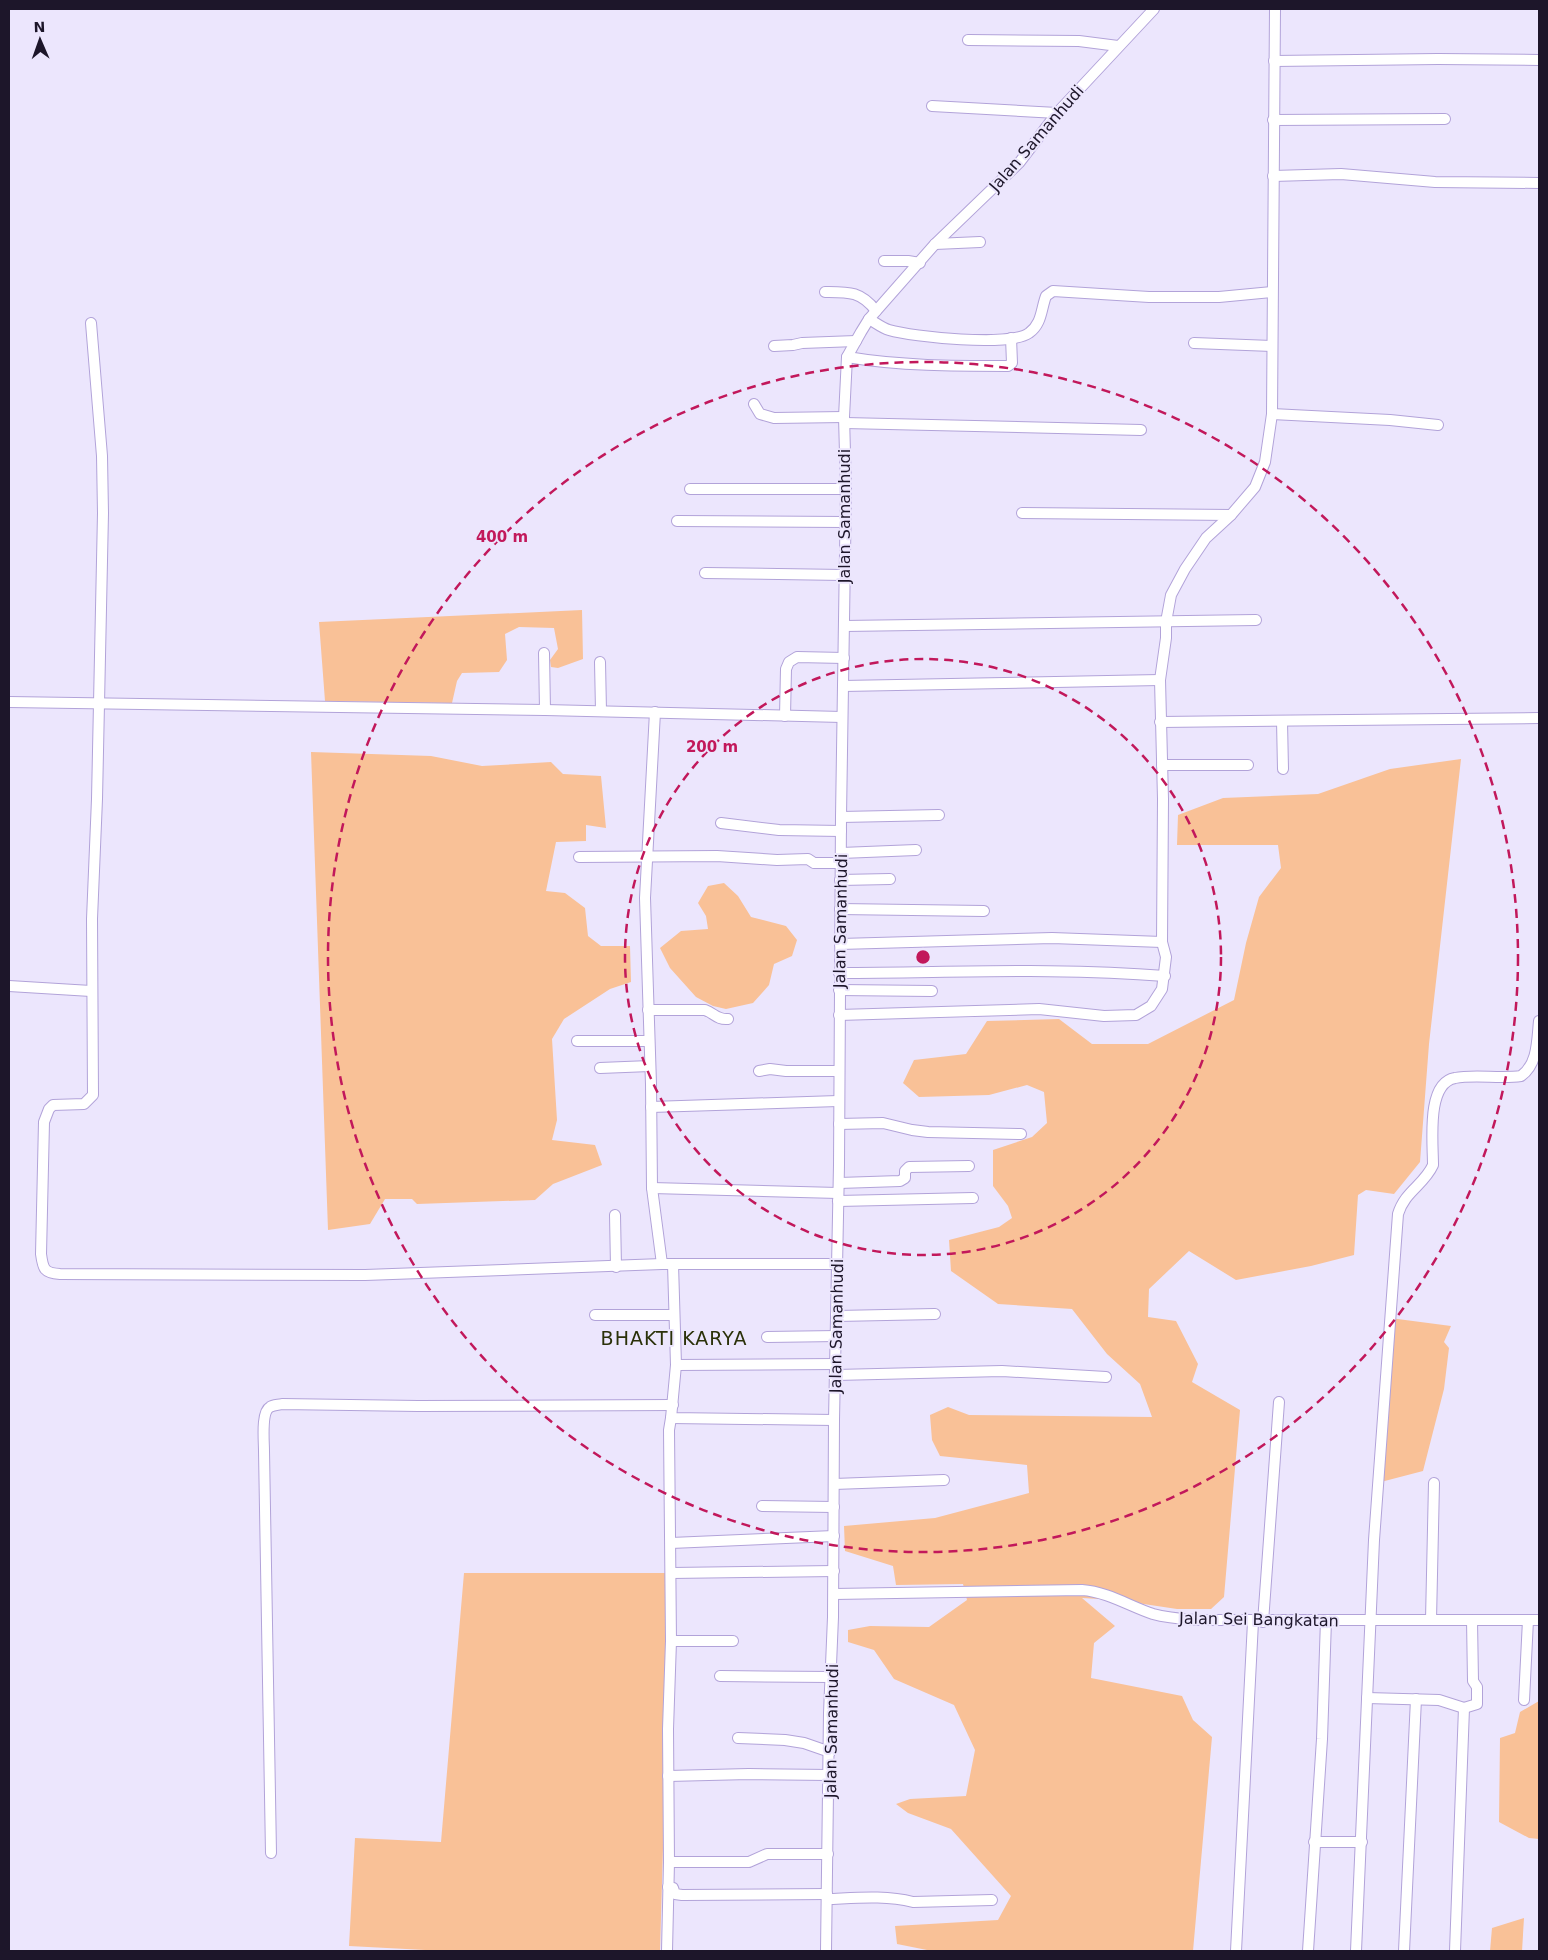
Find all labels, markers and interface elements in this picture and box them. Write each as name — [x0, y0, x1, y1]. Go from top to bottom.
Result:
north arrow — [15, 15, 65, 65]
text: N — [33, 19, 46, 35]
street label: Jalan Samanhudi — [984, 81, 1088, 196]
street label: Jalan Samanhudi — [835, 449, 854, 584]
text: 400 m — [476, 528, 528, 546]
text: 200 m — [686, 738, 738, 756]
street label: Jalan Samanhudi — [830, 854, 851, 989]
centre of rings — [914, 948, 932, 966]
street label: Jalan Samanhudi — [826, 1259, 847, 1394]
district label: BHAKTI KARYA — [601, 1327, 747, 1349]
street label: Jalan Sei Bangkatan — [1178, 1609, 1339, 1630]
street label: Jalan Samanhudi — [821, 1664, 842, 1799]

